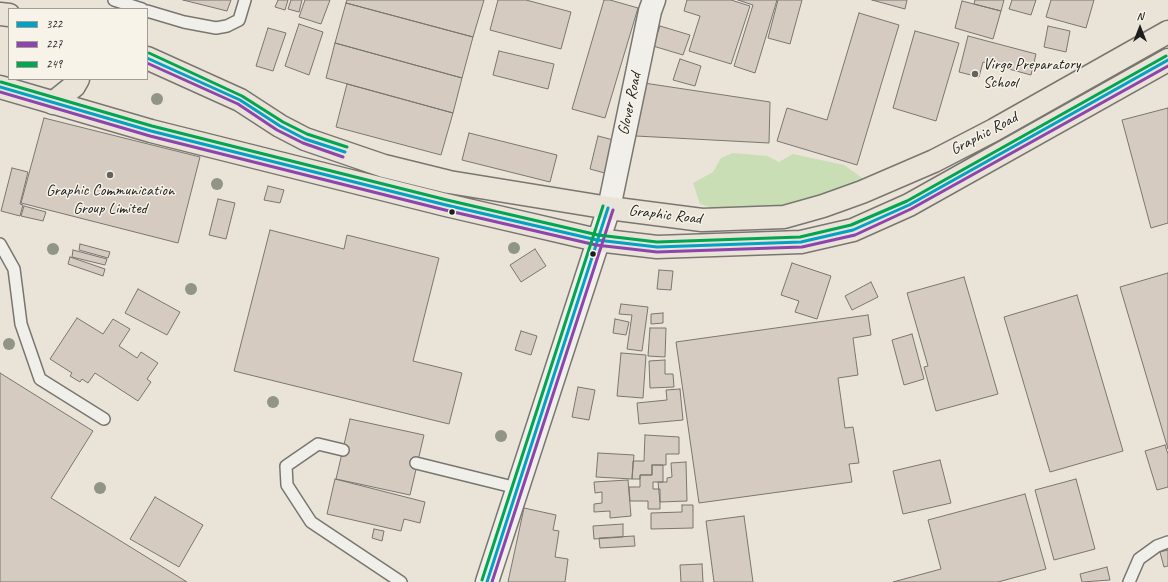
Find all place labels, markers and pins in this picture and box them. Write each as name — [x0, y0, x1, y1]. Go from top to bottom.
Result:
place label: Virgo Preparatory School — [983, 55, 1080, 93]
marker: Virgo Preparatory School — [970, 69, 980, 79]
marker: Graphic Communication Group Limited — [105, 170, 115, 180]
place label: Graphic Communication Group Limited — [46, 181, 174, 219]
unlabelled marker — [447, 207, 457, 217]
unlabelled marker — [588, 249, 598, 259]

